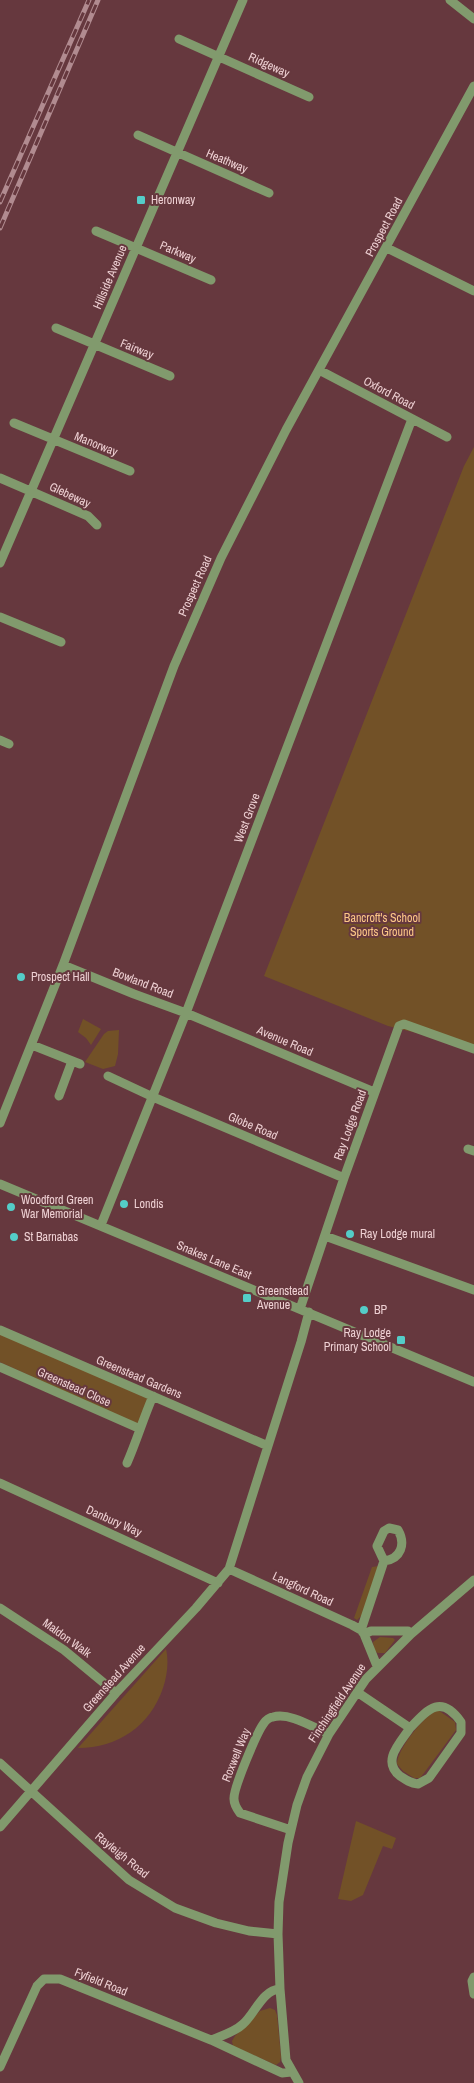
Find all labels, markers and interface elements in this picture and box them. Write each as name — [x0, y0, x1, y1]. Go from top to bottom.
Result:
street label: Ridgeway — [246, 49, 292, 81]
street label: Heathway — [204, 145, 250, 177]
place label: Heronway — [151, 192, 195, 208]
marker: Heronway — [135, 194, 147, 206]
street label: Prospect Road — [362, 195, 406, 259]
street label: Parkway — [158, 237, 199, 267]
street label: Hillside Avenue — [89, 242, 131, 312]
street label: Fairway — [118, 335, 156, 363]
street label: Oxford Road — [361, 373, 417, 413]
street label: Manorway — [72, 428, 120, 460]
street label: Glebeway — [47, 479, 93, 512]
street label: Prospect Road — [174, 553, 216, 619]
street label: West Grove — [230, 791, 264, 845]
park label: Bancroft's School Sports Ground — [344, 910, 420, 940]
street label: Bowland Road — [110, 964, 176, 1002]
place label: Prospect Hall — [31, 969, 90, 985]
marker: Prospect Hall — [15, 971, 27, 983]
street label: Avenue Road — [254, 1022, 315, 1060]
street label: Ray Lodge Road — [330, 1088, 370, 1162]
street label: Globe Road — [226, 1108, 280, 1144]
place label: Woodford Green War Memorial — [21, 1192, 94, 1222]
place label: Londis — [134, 1196, 164, 1212]
marker: Londis — [118, 1198, 130, 1210]
marker: Woodford Green War Memorial — [5, 1201, 17, 1213]
place label: Ray Lodge mural — [360, 1226, 435, 1242]
marker: Ray Lodge mural — [344, 1228, 356, 1240]
place label: St Barnabas — [24, 1229, 78, 1245]
marker: St Barnabas — [8, 1231, 20, 1243]
street label: Snakes Lane East — [174, 1237, 254, 1283]
place label: Greenstead Avenue — [256, 1283, 308, 1313]
marker: Greenstead Avenue — [241, 1292, 253, 1304]
place label: BP — [374, 1302, 388, 1318]
marker: BP — [358, 1304, 370, 1316]
place label: Ray Lodge Primary School — [324, 1325, 391, 1355]
marker: Ray Lodge Primary School — [395, 1334, 407, 1346]
street label: Greenstead Gardens — [94, 1352, 184, 1402]
street label: Greenstead Close — [35, 1364, 113, 1410]
street label: Danbury Way — [84, 1502, 144, 1540]
street label: Langford Road — [270, 1568, 336, 1610]
street label: Maldon Walk — [39, 1615, 95, 1661]
street label: Greenstead Avenue — [79, 1640, 149, 1716]
street label: Finchingfield Avenue — [305, 1660, 369, 1746]
street label: Roxwell Way — [218, 1726, 254, 1784]
street label: Rayleigh Road — [92, 1828, 152, 1882]
street label: Fyfield Road — [72, 1964, 130, 2000]

